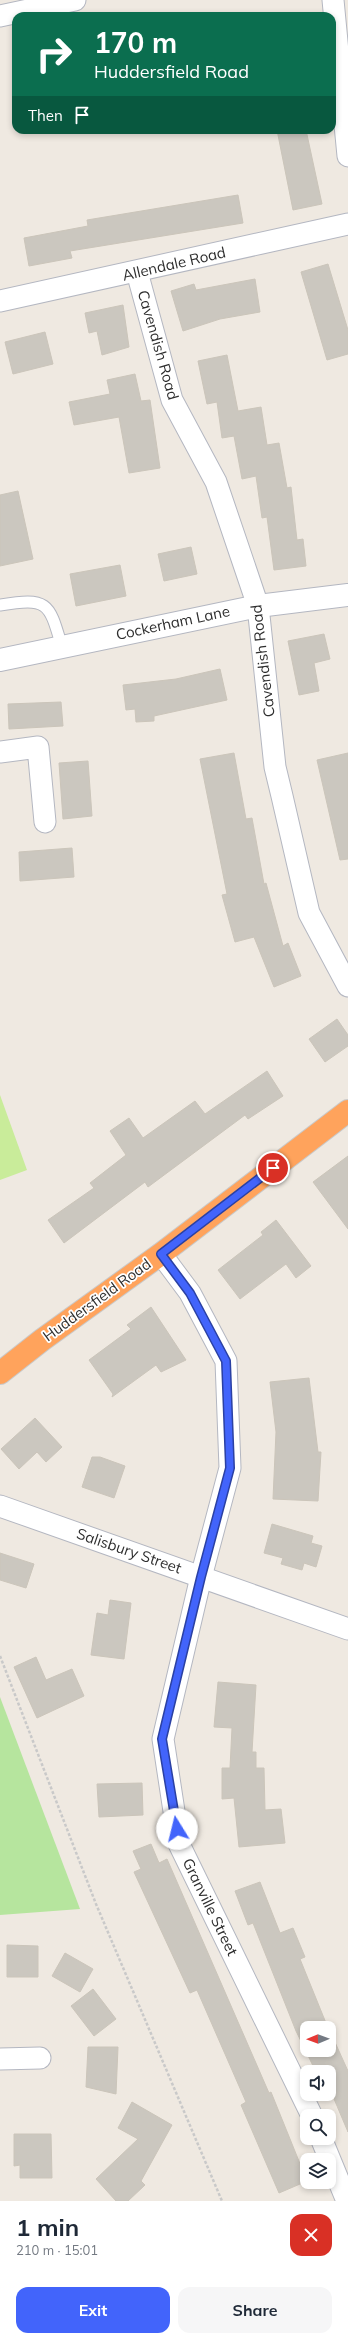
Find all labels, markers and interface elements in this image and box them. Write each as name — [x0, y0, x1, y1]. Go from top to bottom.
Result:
text: 170 m — [94, 25, 177, 60]
icon: right — [28, 28, 80, 80]
text: Huddersfield Road — [94, 60, 249, 83]
icon: arrive — [71, 104, 93, 126]
text: Then — [28, 106, 63, 125]
street label: Allendale Road — [120, 242, 227, 285]
street label: Cavendish Road — [134, 288, 183, 402]
street label: Cockerham Lane — [114, 601, 232, 644]
street label: Cavendish Road — [246, 604, 279, 718]
pin — [256, 1151, 290, 1185]
icon: arrive — [262, 1157, 284, 1179]
street label: Huddersfield Road — [39, 1254, 155, 1345]
street label: Salisbury Street — [74, 1524, 184, 1577]
position arrow — [156, 1808, 198, 1850]
street label: Granville Street — [179, 1855, 242, 1959]
north arrow — [300, 2021, 336, 2057]
map controls — [300, 2021, 336, 2189]
button: sound — [300, 2065, 336, 2101]
button: search — [300, 2109, 336, 2145]
button: layers — [300, 2153, 336, 2189]
text: 1 min — [16, 2212, 79, 2242]
button: close — [290, 2214, 332, 2256]
text: 210 m · 15:01 — [16, 2242, 98, 2258]
button: Exit — [16, 2287, 170, 2333]
button: Share — [178, 2287, 332, 2333]

